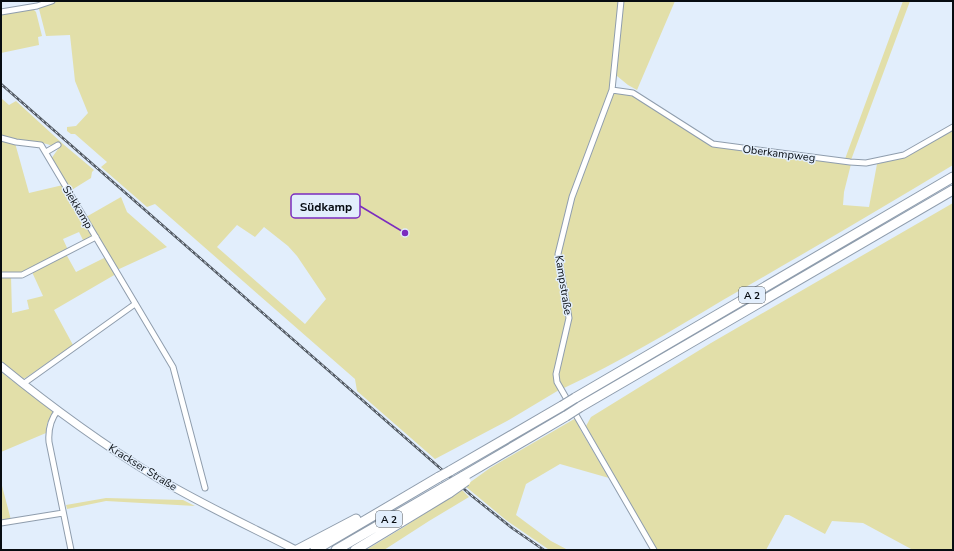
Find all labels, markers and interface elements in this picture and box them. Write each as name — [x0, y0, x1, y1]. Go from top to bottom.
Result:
street label: Oberkampweg — [742, 142, 816, 165]
street label: Siekkamp — [59, 183, 96, 232]
callout: Südkamp — [291, 194, 360, 218]
text: Südkamp — [300, 199, 352, 215]
street label: Kampstraße — [551, 254, 576, 316]
road number: A 2 — [739, 287, 765, 303]
street label: Krackser Straße — [106, 440, 180, 495]
road number: A 2 — [376, 511, 402, 527]

